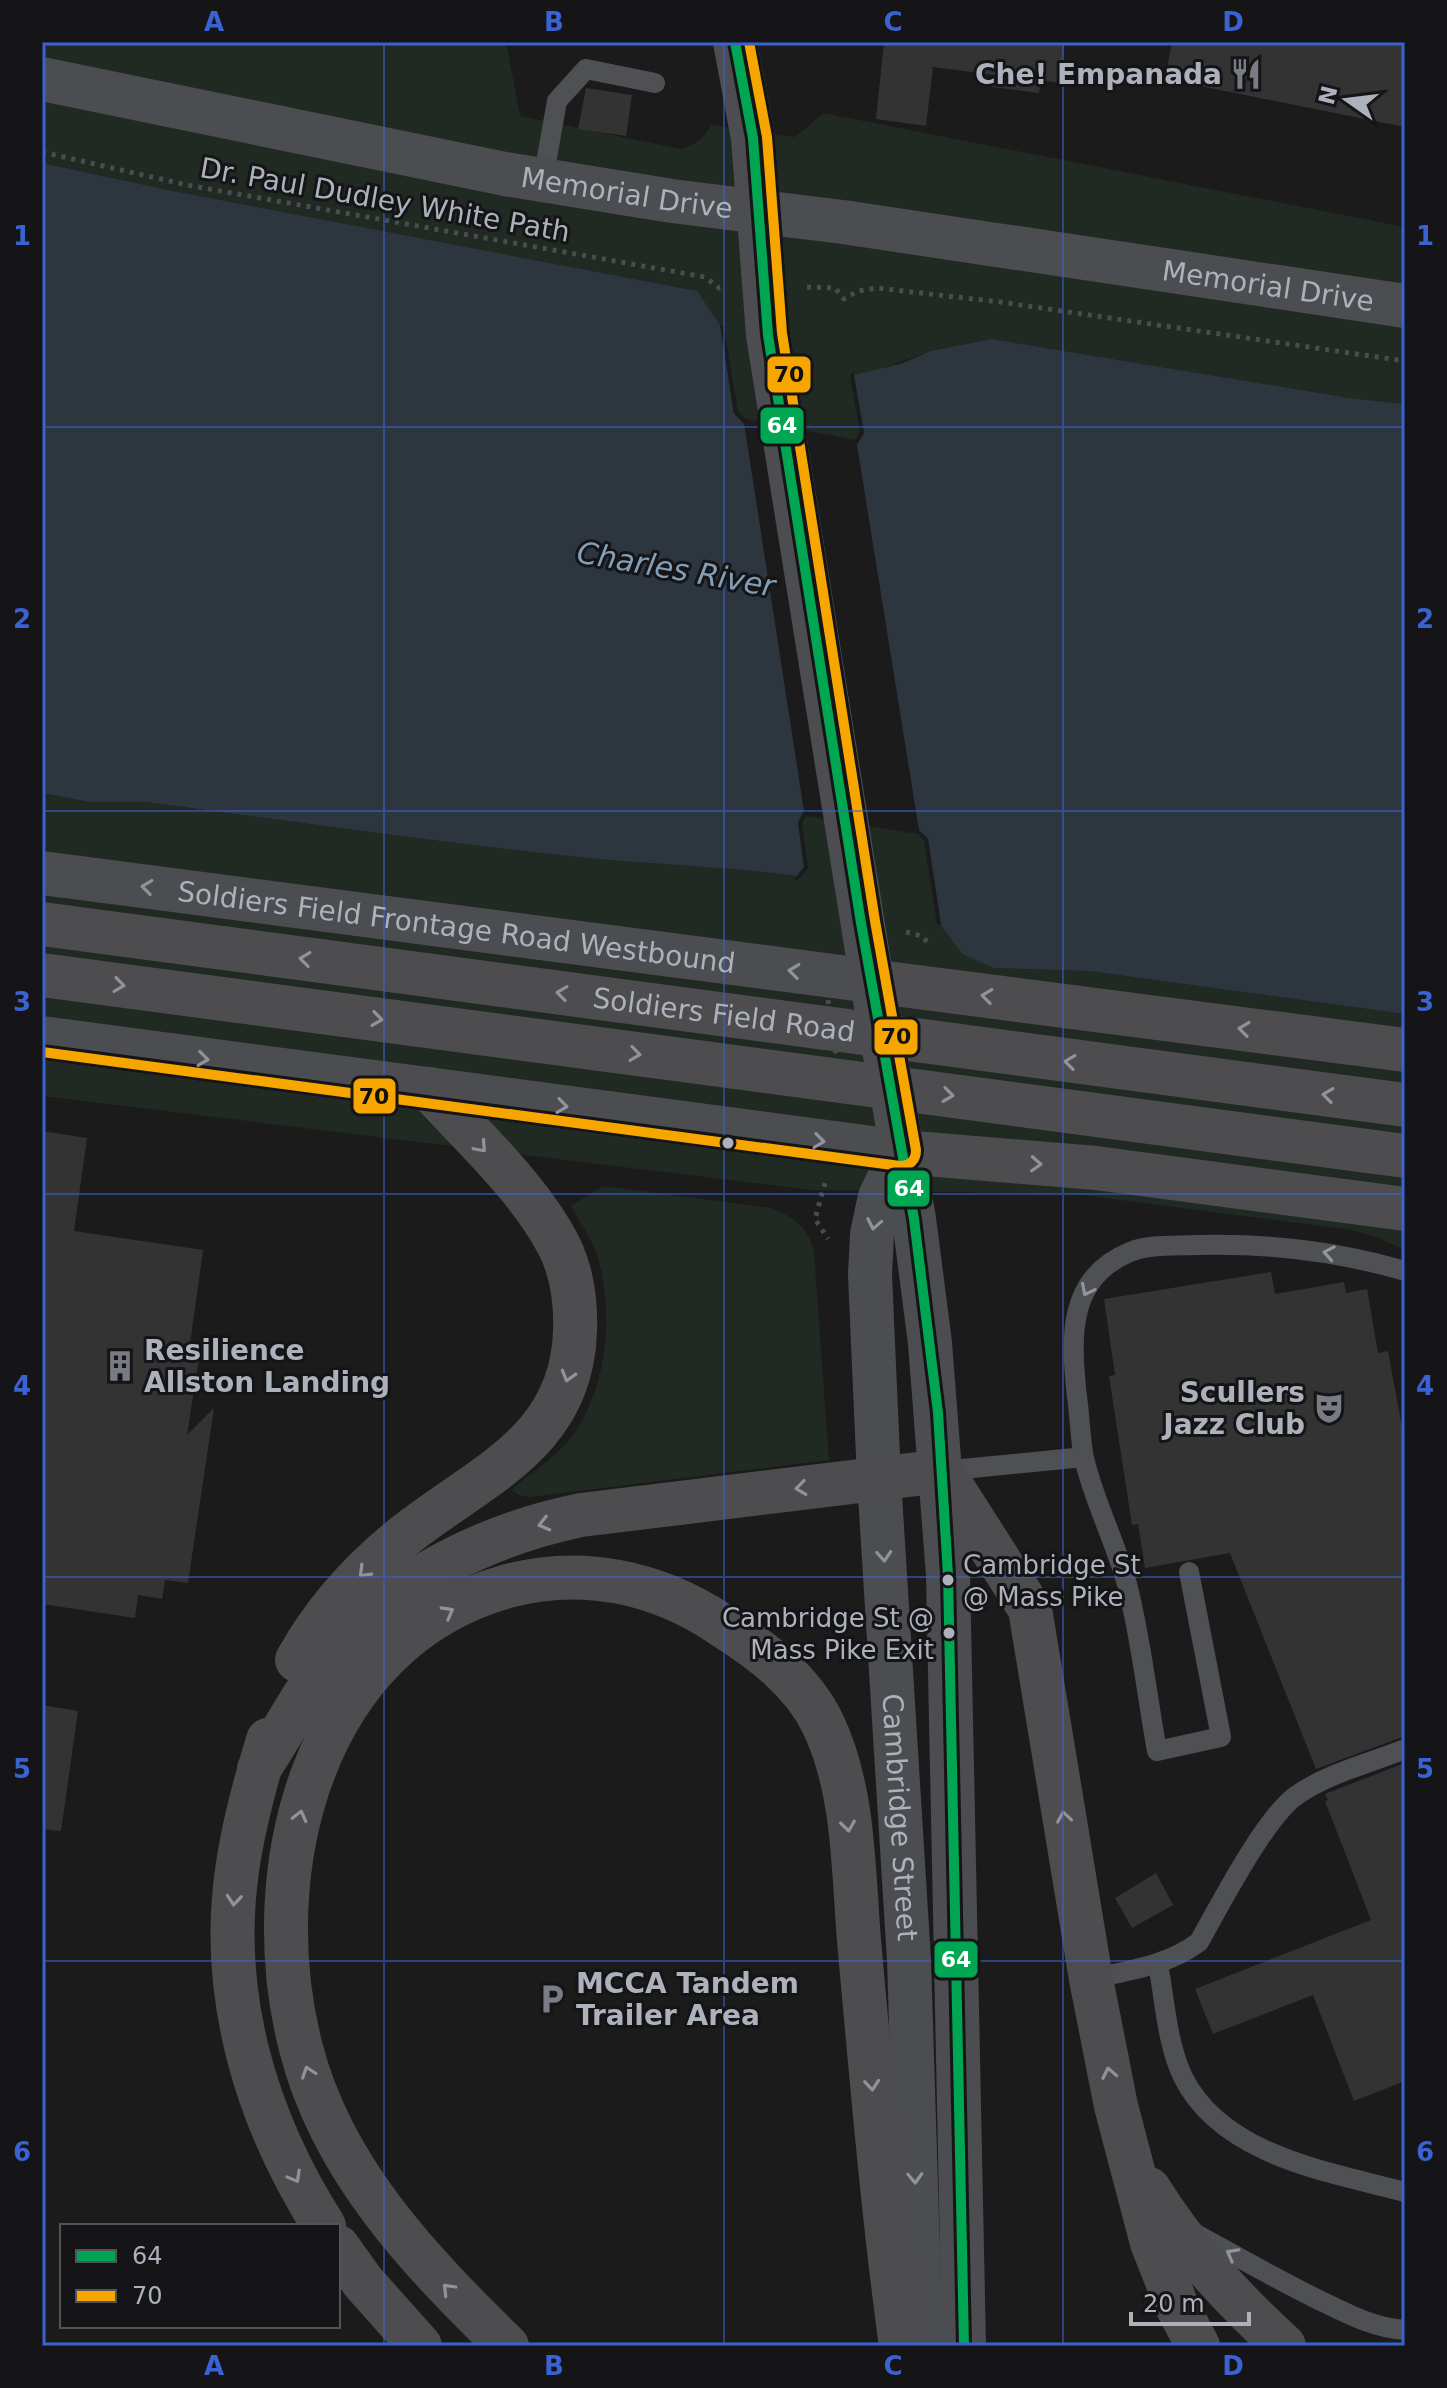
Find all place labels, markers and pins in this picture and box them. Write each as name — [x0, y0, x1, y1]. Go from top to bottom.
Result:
restaurant icon: Che! Empanada — [1229, 57, 1263, 91]
place label: Che! Empanada — [975, 58, 1222, 91]
unlabelled marker — [720, 1135, 736, 1151]
place label: Resilience Allston Landing — [144, 1334, 390, 1399]
building icon: Resilience Allston Landing — [103, 1349, 137, 1383]
place label: Scullers Jazz Club — [1161, 1376, 1305, 1441]
theatre icon: Scullers Jazz Club — [1312, 1391, 1346, 1425]
place label: Cambridge St @ Mass Pike — [963, 1550, 1141, 1612]
marker: Cambridge St @ Mass Pike — [940, 1572, 956, 1588]
place label: Cambridge St @ Mass Pike Exit — [722, 1603, 934, 1665]
marker: Cambridge St @ Mass Pike Exit — [941, 1625, 957, 1641]
place label: MCCA Tandem Trailer Area — [576, 1967, 799, 2032]
parking icon: MCCA Tandem Trailer Area — [535, 1982, 569, 2016]

